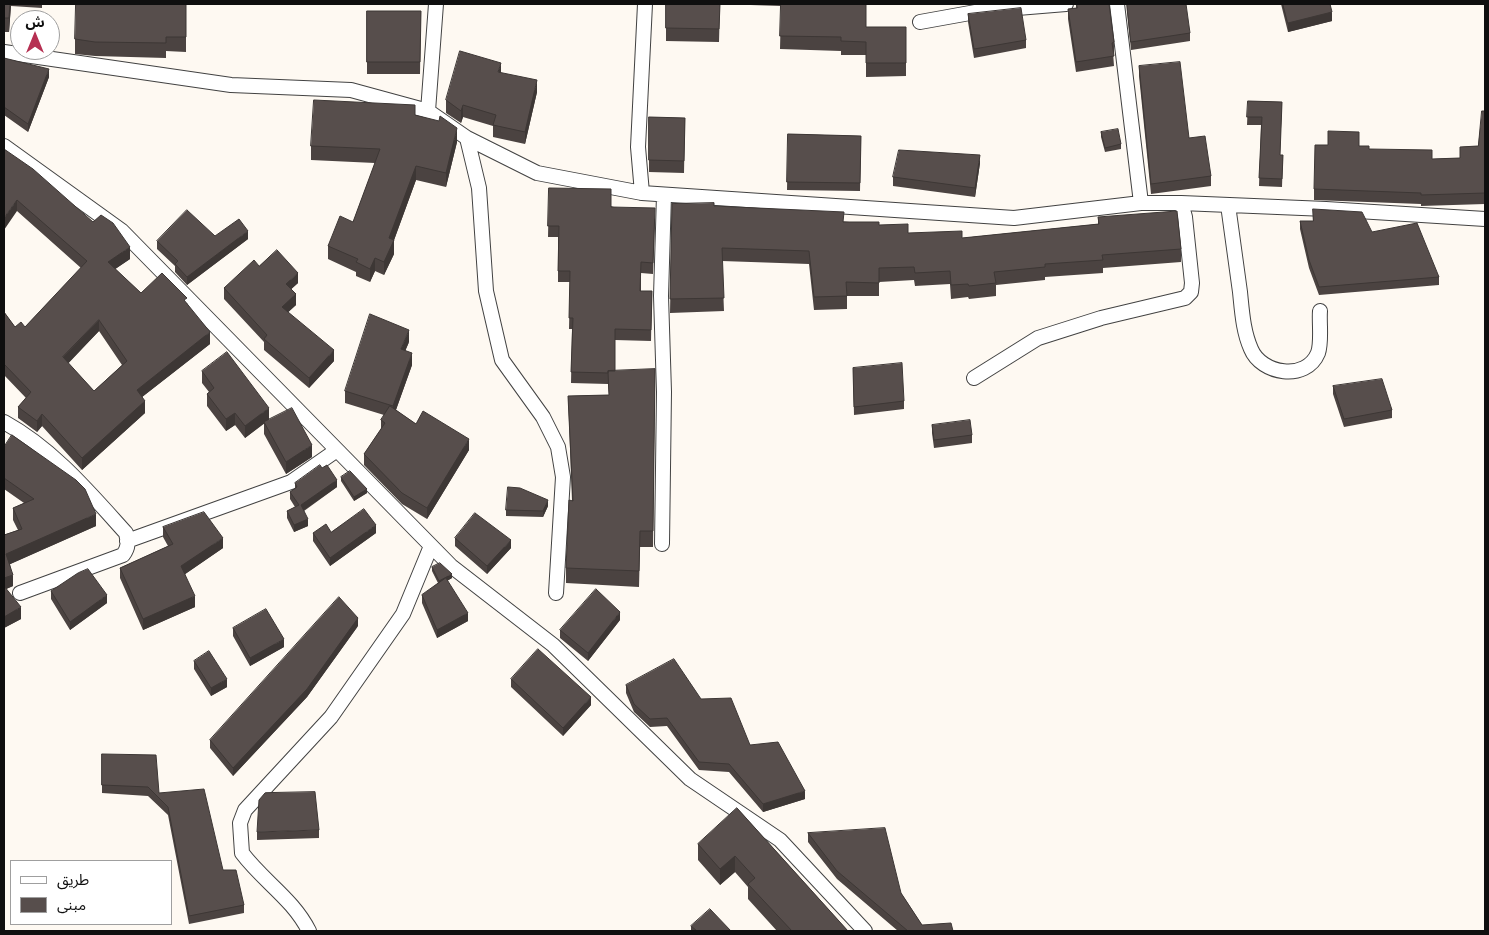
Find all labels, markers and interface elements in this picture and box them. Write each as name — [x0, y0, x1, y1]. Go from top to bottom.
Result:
north arrow — [10, 10, 60, 60]
text: ش — [25, 11, 45, 31]
legend — [10, 860, 172, 925]
text: طريق — [57, 867, 89, 890]
text: مبنى — [57, 892, 86, 915]

